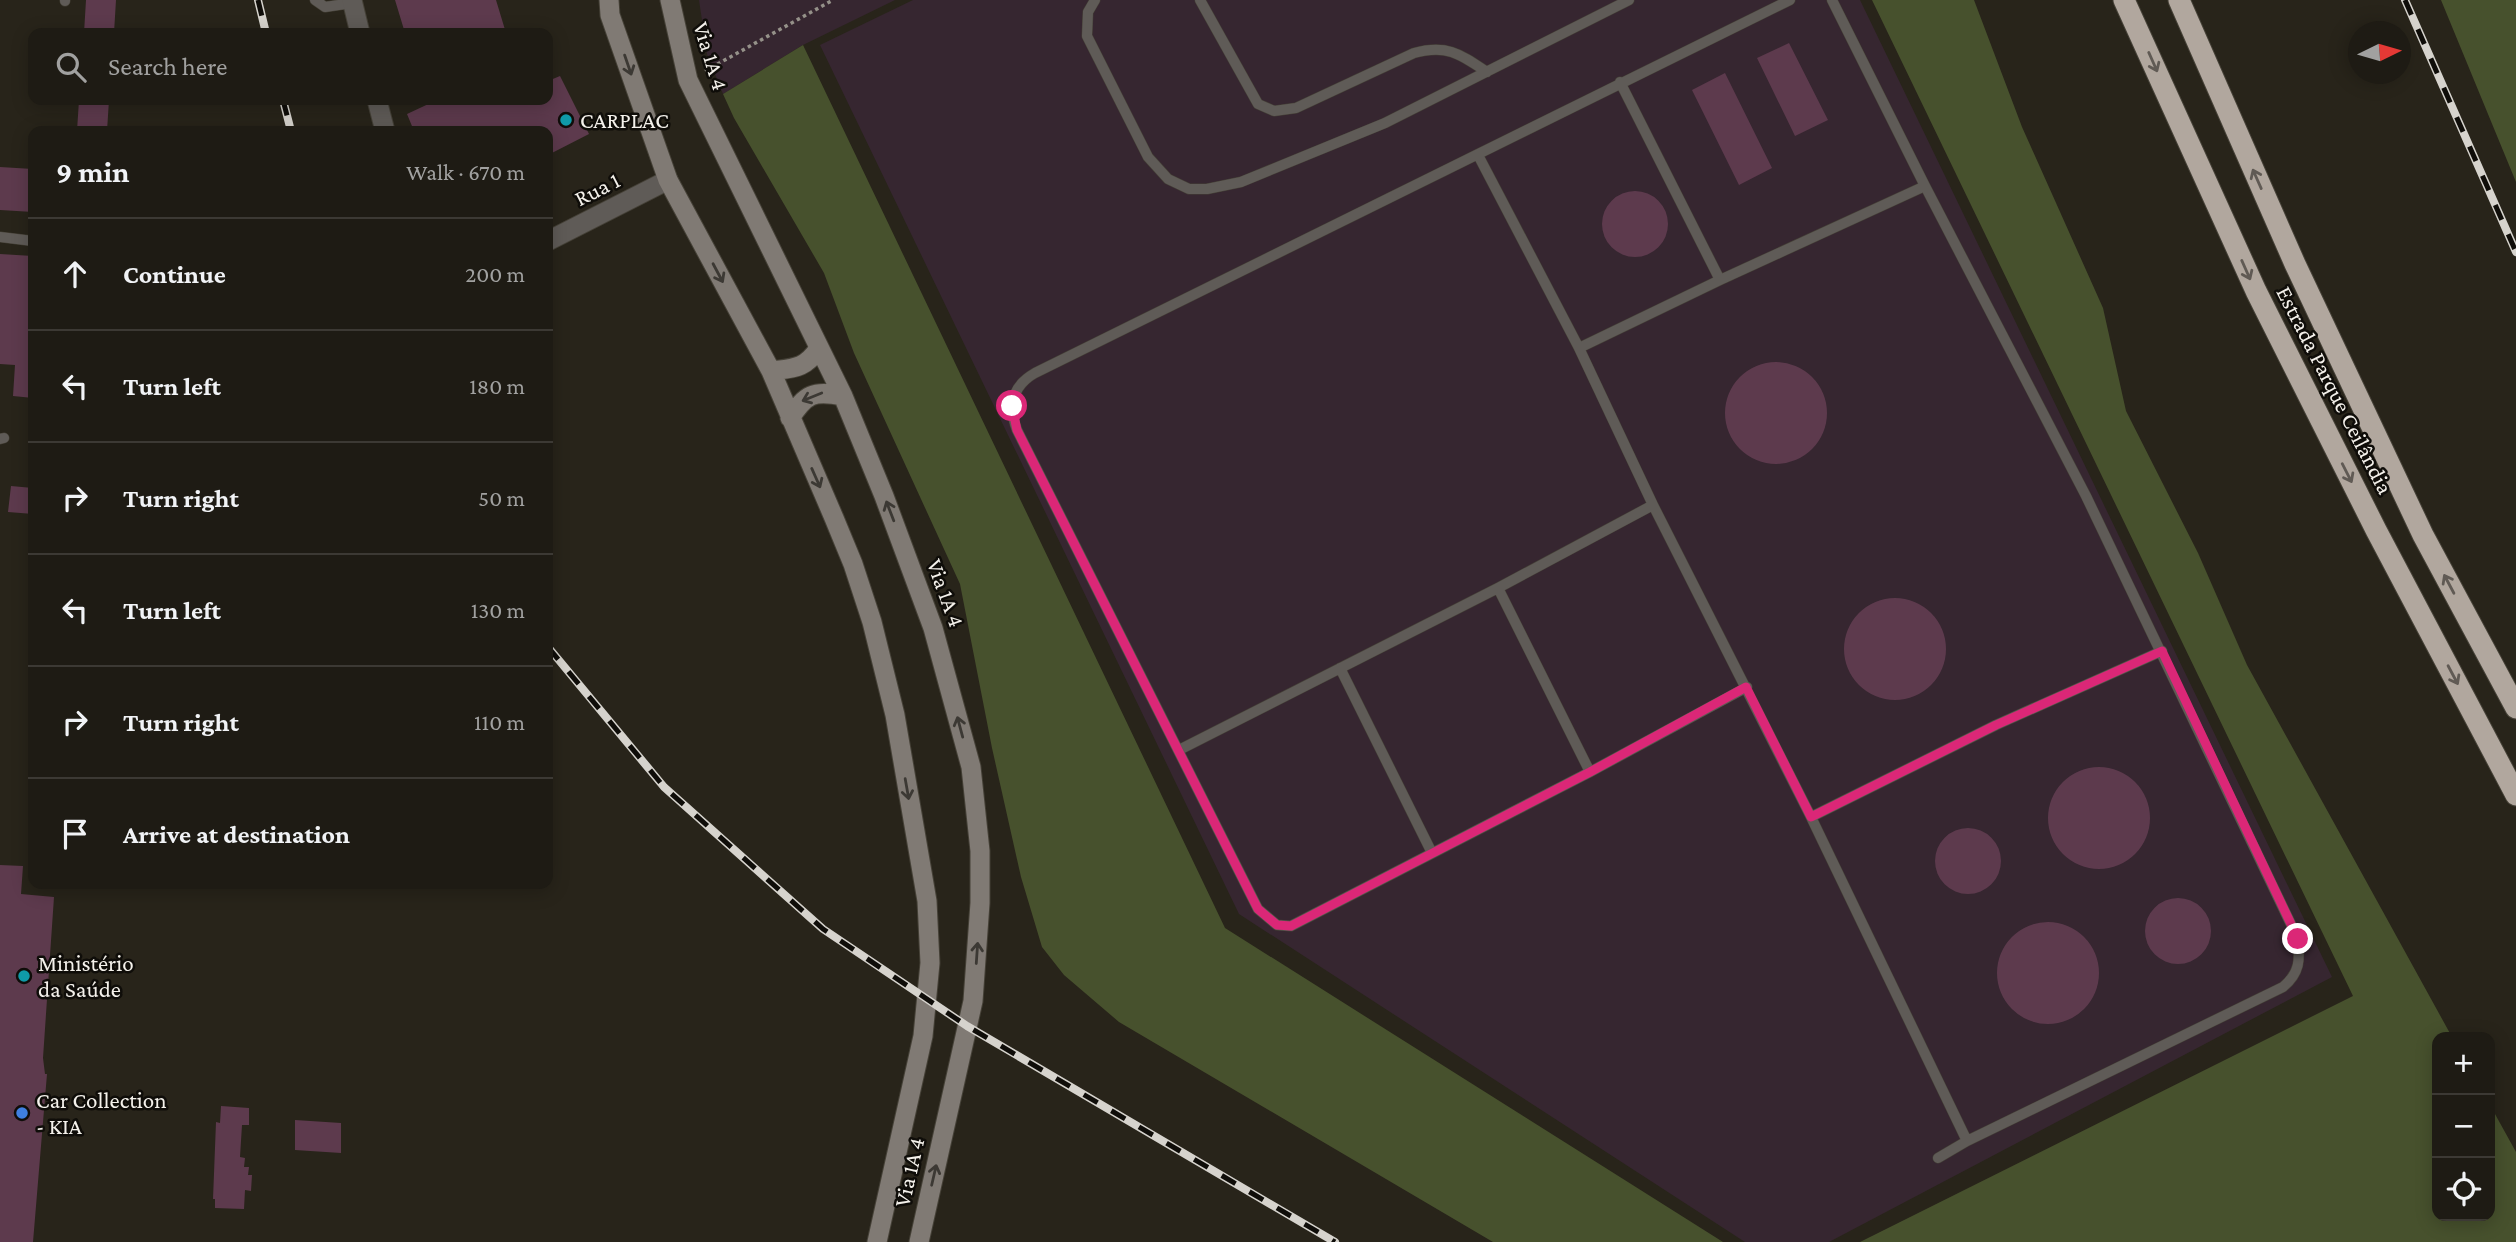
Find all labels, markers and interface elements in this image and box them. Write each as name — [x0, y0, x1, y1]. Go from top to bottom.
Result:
street label: Via 1A 4 — [688, 18, 734, 94]
north arrow — [2348, 21, 2411, 84]
search box — [28, 28, 553, 105]
icon: search — [52, 48, 90, 86]
one-way arrow — [2147, 51, 2160, 72]
text: Search here — [108, 52, 227, 81]
one-way arrow — [623, 54, 635, 76]
place label: CARPLAC — [580, 107, 669, 133]
marker: CARPLAC — [558, 112, 574, 128]
text: 9 min — [56, 155, 129, 188]
text: Walk · 670 m — [406, 159, 525, 185]
street label: Rua 1 — [570, 167, 624, 211]
one-way arrow — [2250, 168, 2263, 190]
icon: ahead — [56, 255, 94, 293]
one-way arrow — [2240, 258, 2253, 280]
text: Continue — [123, 260, 226, 289]
text: 200 m — [465, 261, 525, 287]
one-way arrow — [711, 263, 725, 283]
street label: Estrada Parque Ceilândia — [2271, 282, 2399, 499]
icon: left — [56, 367, 94, 405]
text: Turn left — [123, 372, 221, 401]
text: 180 m — [469, 373, 525, 399]
route start — [996, 390, 1027, 421]
one-way arrow — [802, 392, 823, 405]
one-way arrow — [2341, 462, 2355, 483]
one-way arrow — [810, 467, 823, 488]
icon: right — [56, 479, 94, 517]
text: Turn right — [123, 484, 239, 513]
text: 50 m — [478, 485, 525, 511]
one-way arrow — [882, 501, 895, 523]
street label: Via 1A 4 — [922, 555, 970, 631]
one-way arrow — [2442, 574, 2456, 594]
icon: left — [56, 591, 94, 629]
text: Turn left — [123, 596, 221, 625]
text: 130 m — [471, 597, 525, 623]
one-way arrow — [2446, 664, 2460, 685]
icon: right — [56, 703, 94, 741]
text: Turn right — [123, 708, 239, 737]
text: 110 m — [474, 709, 525, 735]
one-way arrow — [953, 716, 966, 738]
one-way arrow — [901, 777, 914, 800]
icon: arrive — [56, 815, 94, 853]
text: Arrive at destination — [123, 820, 350, 849]
route end — [2282, 923, 2313, 954]
one-way arrow — [971, 942, 984, 964]
place label: Ministério da Saúde — [38, 950, 134, 1002]
marker: Ministério da Saúde — [16, 968, 32, 984]
map controls — [2432, 1032, 2495, 1221]
button: + — [2432, 1032, 2495, 1095]
place label: Car Collection - KIA — [36, 1087, 167, 1139]
button: − — [2432, 1095, 2495, 1158]
marker: Car Collection - KIA — [14, 1105, 30, 1121]
street label: Via 1A 4 — [888, 1135, 930, 1209]
button: locate — [2432, 1158, 2495, 1221]
one-way arrow — [928, 1165, 941, 1187]

